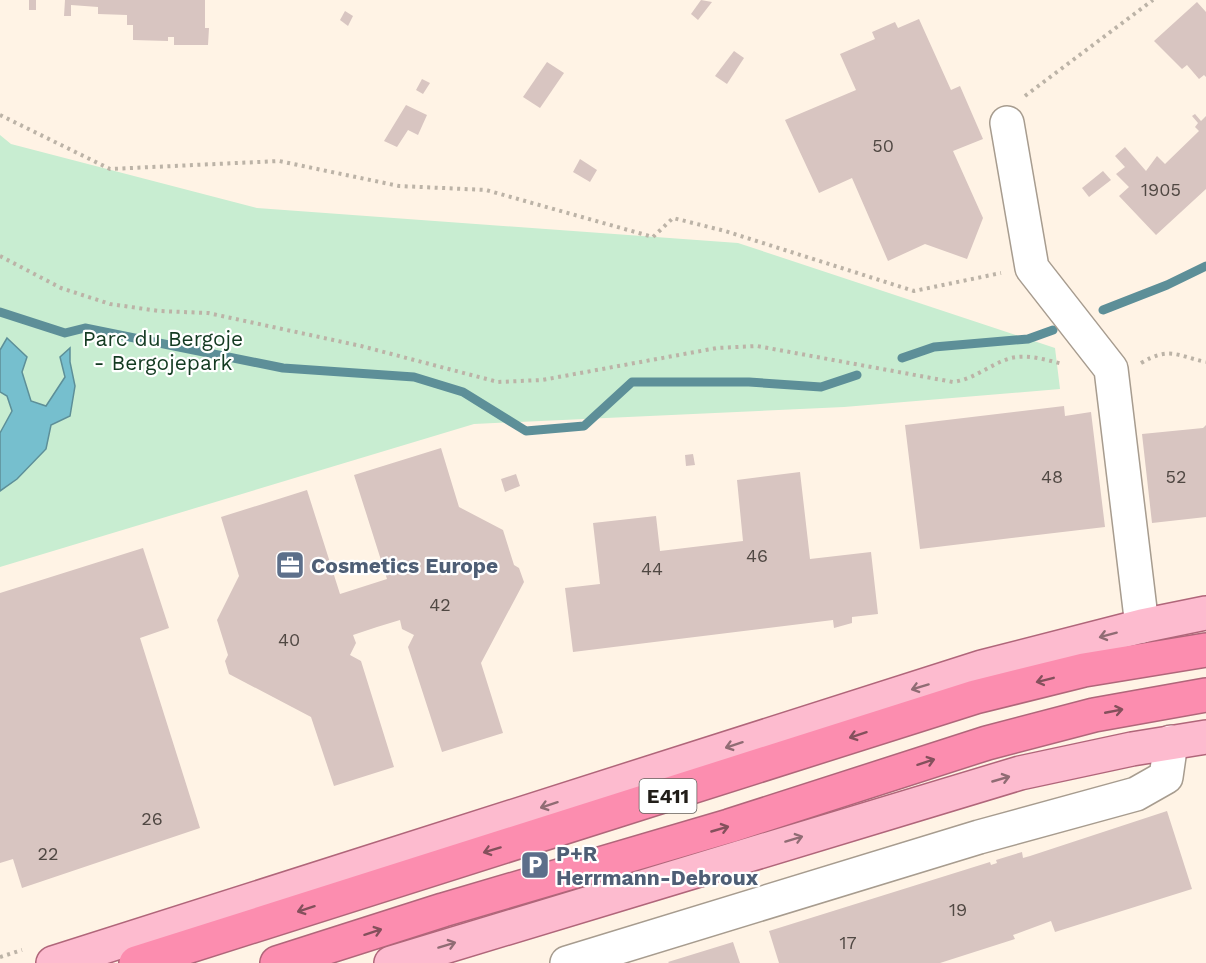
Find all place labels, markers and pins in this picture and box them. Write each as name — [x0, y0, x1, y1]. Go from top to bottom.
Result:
office icon: Cosmetics Europe — [274, 549, 306, 581]
place label: Cosmetics Europe — [311, 553, 498, 578]
place label: P+R Herrmann-Debroux — [556, 841, 759, 890]
parking icon: P+R Herrmann-Debroux — [519, 849, 551, 881]

